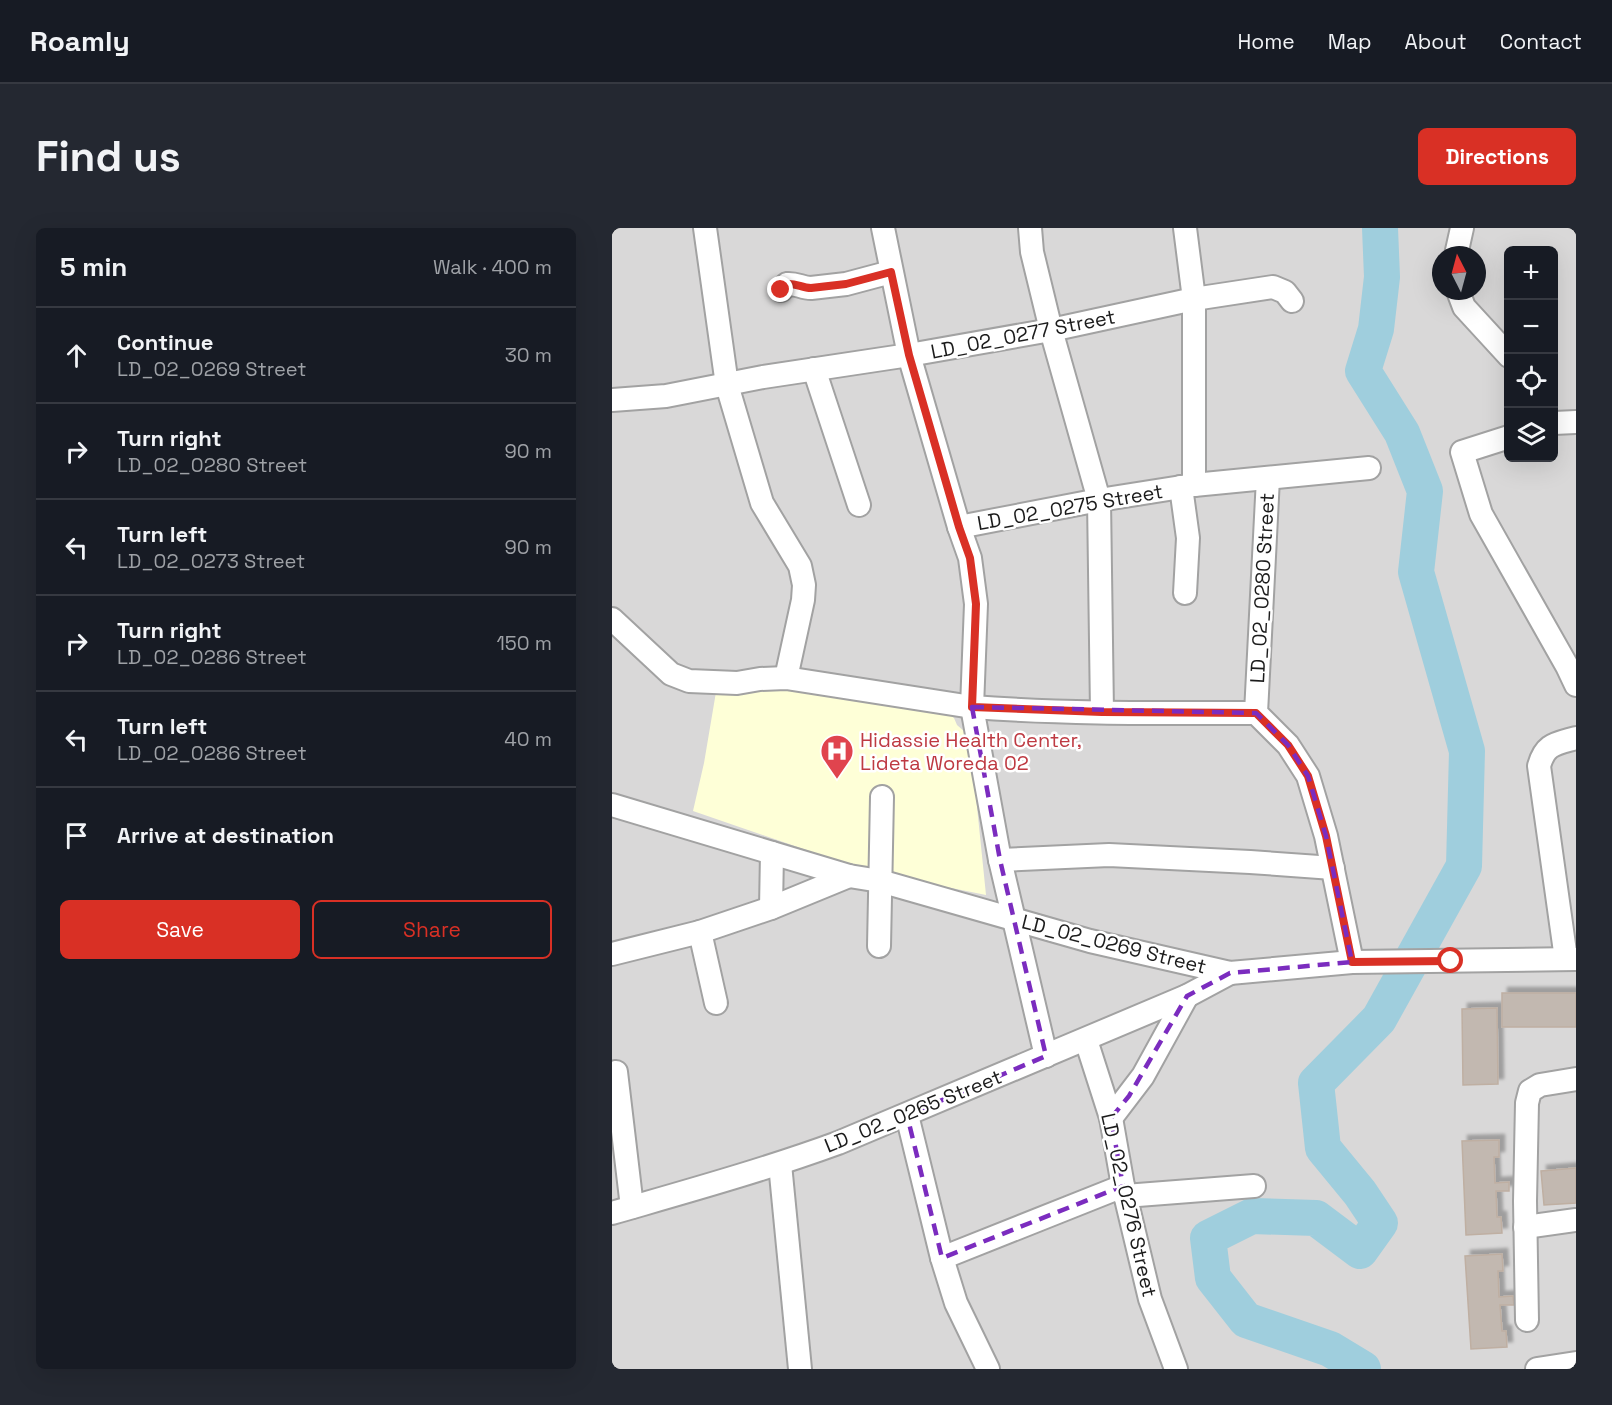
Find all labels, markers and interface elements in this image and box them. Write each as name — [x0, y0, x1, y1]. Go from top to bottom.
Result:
text: Roamly — [30, 23, 130, 59]
text: Home — [1237, 28, 1295, 55]
text: Map — [1328, 28, 1372, 55]
text: About — [1405, 28, 1467, 55]
text: Contact — [1500, 28, 1582, 55]
button: Directions — [1418, 128, 1576, 185]
text: Find us — [36, 130, 181, 183]
north arrow — [1432, 246, 1486, 300]
map controls — [1504, 246, 1558, 462]
button: + — [1504, 246, 1558, 300]
text: 5 min — [60, 250, 127, 284]
text: Walk · 400 m — [433, 254, 552, 280]
route end — [767, 276, 793, 302]
button: − — [1504, 300, 1558, 354]
street label: LD_02_0277 Street — [929, 303, 1117, 365]
text: Continue — [117, 328, 213, 356]
icon: ahead — [60, 339, 93, 372]
text: 30 m — [505, 342, 552, 368]
button: locate — [1504, 354, 1558, 408]
text: LD_02_0269 Street — [117, 356, 306, 382]
button: layers — [1504, 408, 1558, 462]
text: Turn right — [117, 424, 222, 452]
icon: right — [60, 435, 93, 468]
text: 90 m — [505, 438, 552, 464]
text: LD_02_0280 Street — [117, 452, 307, 478]
street label: LD_02_0275 Street — [975, 478, 1165, 536]
street label: LD_02_0280 Street — [1244, 492, 1280, 684]
text: Turn left — [117, 520, 207, 548]
icon: left — [60, 531, 93, 564]
text: 90 m — [505, 534, 552, 560]
text: LD_02_0273 Street — [117, 548, 305, 574]
text: Turn right — [117, 616, 222, 644]
icon: right — [60, 627, 93, 660]
text: 150 m — [497, 630, 552, 656]
text: LD_02_0286 Street — [117, 644, 307, 670]
text: Turn left — [117, 712, 207, 740]
icon: left — [60, 723, 93, 756]
text: 40 m — [504, 726, 552, 752]
place label: Hidassie Health Center, Lideta Woreda 02 — [860, 727, 1082, 776]
hospital icon: Hidassie Health Center, Lideta Woreda 02 — [819, 733, 855, 780]
text: LD_02_0286 Street — [117, 740, 307, 766]
icon: arrive — [60, 819, 93, 852]
text: Arrive at destination — [117, 821, 334, 849]
button: Save — [60, 900, 300, 959]
button: Share — [312, 900, 552, 959]
street label: LD_02_0269 Street — [1019, 908, 1209, 980]
route start — [1437, 947, 1463, 973]
street label: LD_02_0265 Street — [820, 1064, 1006, 1158]
street label: LD_02_0276 Street — [1095, 1110, 1163, 1300]

